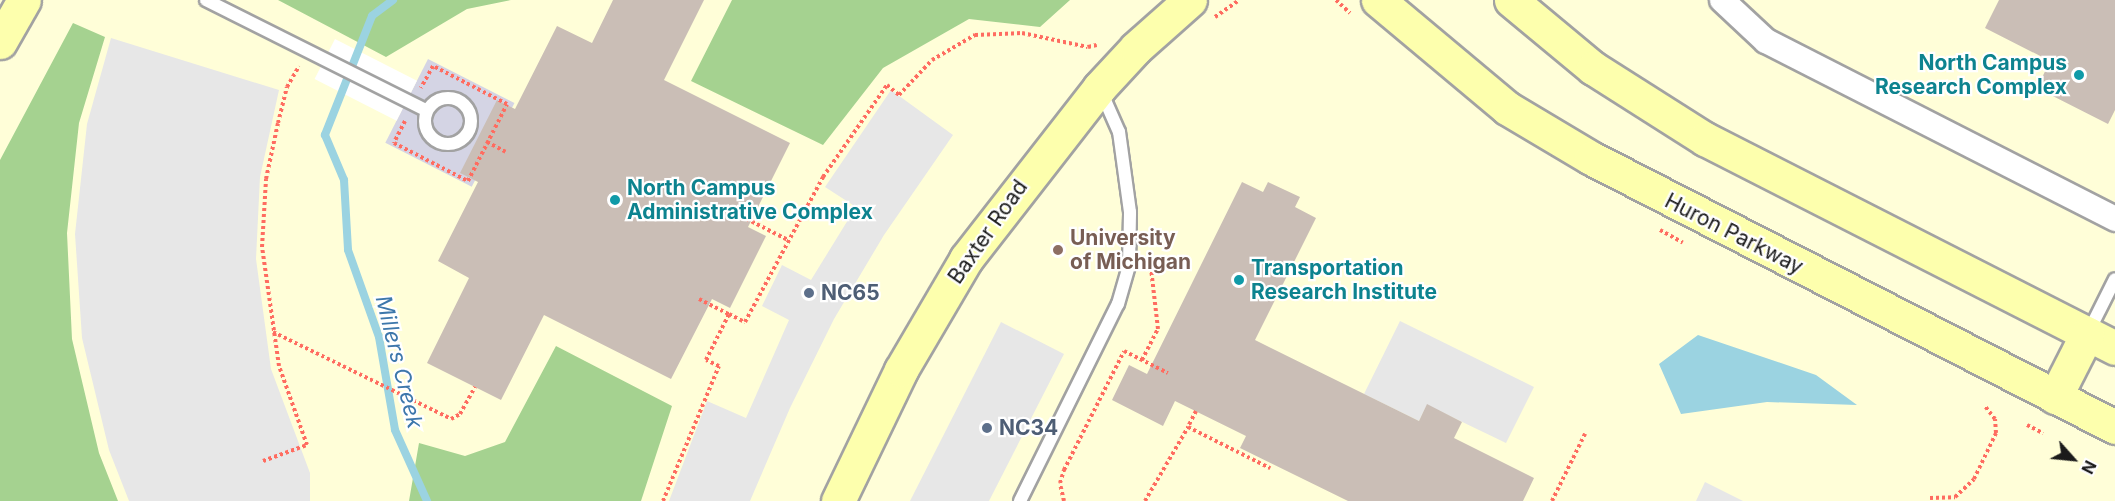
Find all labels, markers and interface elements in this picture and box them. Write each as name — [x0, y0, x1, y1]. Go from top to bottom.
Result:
place label: North Campus Research Complex — [1875, 50, 2067, 100]
marker: North Campus Research Complex — [2072, 68, 2086, 82]
place label: North Campus Administrative Complex — [627, 175, 873, 225]
street label: Baxter Road — [943, 175, 1033, 289]
street label: Huron Parkway — [1661, 188, 1807, 280]
marker: North Campus Administrative Complex — [608, 193, 622, 207]
place label: University of Michigan — [1070, 225, 1191, 275]
marker: University of Michigan — [1051, 243, 1065, 257]
place label: Transportation Research Institute — [1251, 255, 1437, 305]
marker: Transportation Research Institute — [1232, 273, 1246, 287]
place label: NC65 — [821, 280, 880, 306]
marker: NC65 — [802, 286, 816, 300]
water label: Millers Creek — [370, 293, 428, 431]
place label: NC34 — [999, 415, 1058, 441]
marker: NC34 — [980, 421, 994, 435]
north arrow — [2043, 429, 2103, 489]
text: N — [2077, 457, 2101, 477]

